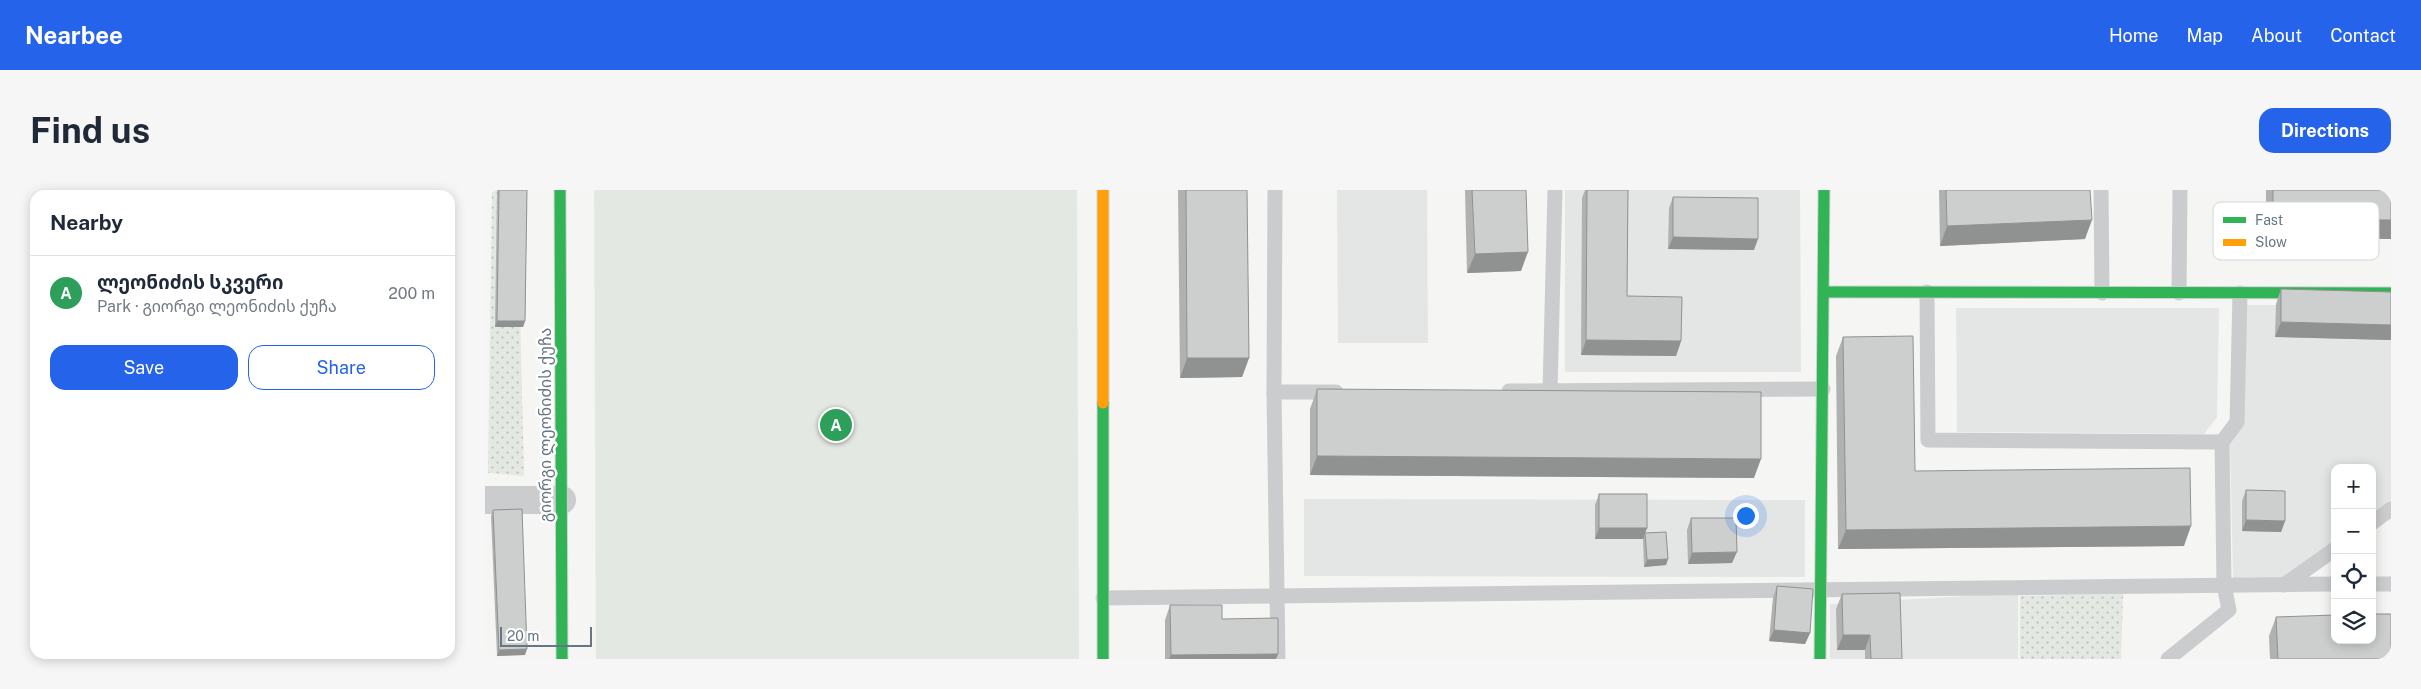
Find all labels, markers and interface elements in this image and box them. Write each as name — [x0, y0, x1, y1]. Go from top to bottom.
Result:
text: Nearbee — [25, 21, 123, 49]
text: Home — [2109, 25, 2159, 46]
text: Map — [2187, 25, 2223, 46]
text: About — [2251, 25, 2302, 46]
text: Contact — [2330, 25, 2396, 46]
button: Directions — [2259, 108, 2391, 153]
text: Find us — [30, 110, 150, 151]
legend — [2213, 202, 2379, 260]
text: Nearby — [50, 210, 123, 235]
text: Fast — [2255, 212, 2283, 228]
text: Slow — [2255, 234, 2287, 250]
text: ლეონიძის სკვერი — [97, 271, 283, 293]
text: A — [60, 284, 72, 303]
text: 200 m — [388, 284, 435, 303]
text: Park · გიორგი ლეონიძის ქუჩა — [97, 297, 337, 316]
street label: გიორგი ლეონიძის ქუჩა — [536, 328, 556, 522]
button: Save — [50, 345, 238, 390]
button: Share — [248, 345, 435, 390]
pin: A — [820, 406, 852, 444]
map controls — [2331, 464, 2376, 644]
button: + — [2331, 464, 2376, 509]
your location — [1733, 503, 1759, 529]
button: − — [2331, 509, 2376, 554]
button: locate — [2331, 554, 2376, 599]
button: layers — [2331, 599, 2376, 644]
scale bar — [500, 624, 593, 647]
text: 20 m — [507, 628, 539, 644]

